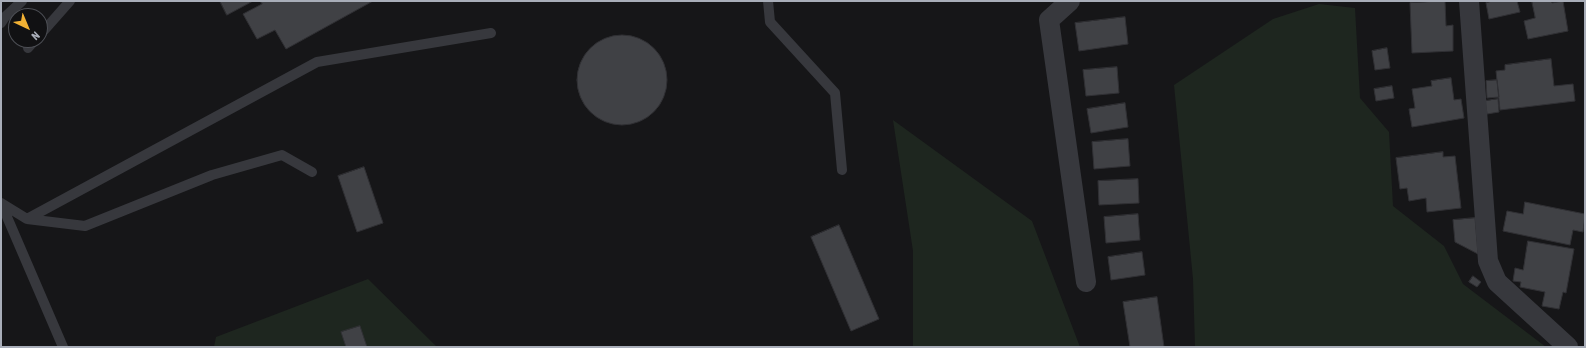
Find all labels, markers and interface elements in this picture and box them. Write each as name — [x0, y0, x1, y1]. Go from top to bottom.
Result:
north arrow — [8, 8, 48, 48]
text: N — [29, 29, 42, 42]

